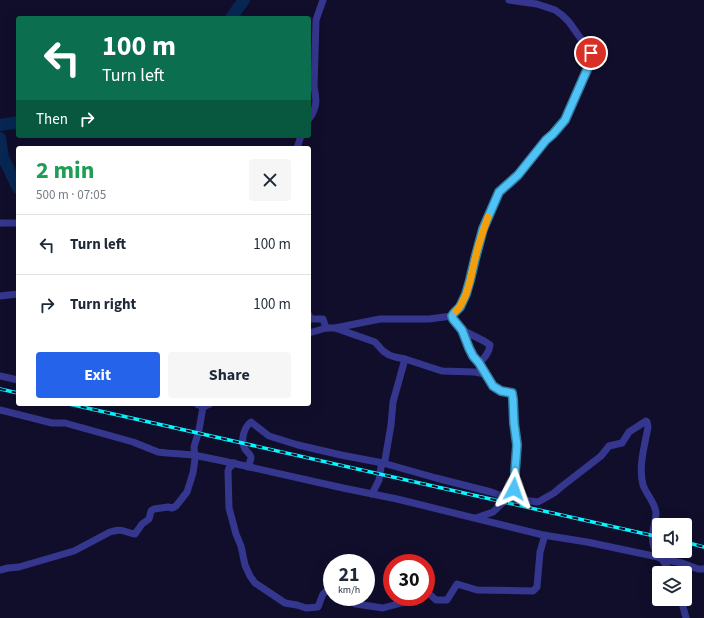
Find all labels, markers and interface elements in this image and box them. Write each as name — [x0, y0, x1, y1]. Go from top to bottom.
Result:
text: 100 m — [102, 26, 176, 66]
icon: left — [36, 32, 88, 84]
pin — [574, 36, 608, 70]
icon: arrive — [580, 42, 602, 64]
text: Turn left — [102, 63, 164, 88]
icon: right — [76, 108, 98, 130]
text: Then — [36, 109, 68, 130]
text: 2 min — [36, 153, 94, 188]
button: close — [249, 159, 291, 201]
text: 500 m · 07:05 — [36, 186, 106, 204]
icon: left — [36, 234, 58, 256]
text: Turn left — [70, 234, 126, 255]
text: 100 m — [253, 234, 291, 255]
icon: right — [36, 294, 58, 316]
text: Turn right — [70, 294, 136, 315]
text: 100 m — [253, 294, 291, 315]
button: Exit — [36, 352, 160, 398]
button: Share — [168, 352, 291, 398]
position arrow — [493, 468, 535, 510]
map controls — [652, 518, 692, 606]
button: sound — [652, 518, 692, 558]
speed limit sign: 30 — [383, 554, 435, 606]
text: 21 — [338, 561, 360, 589]
button: layers — [652, 566, 692, 606]
text: km/h — [338, 583, 360, 597]

